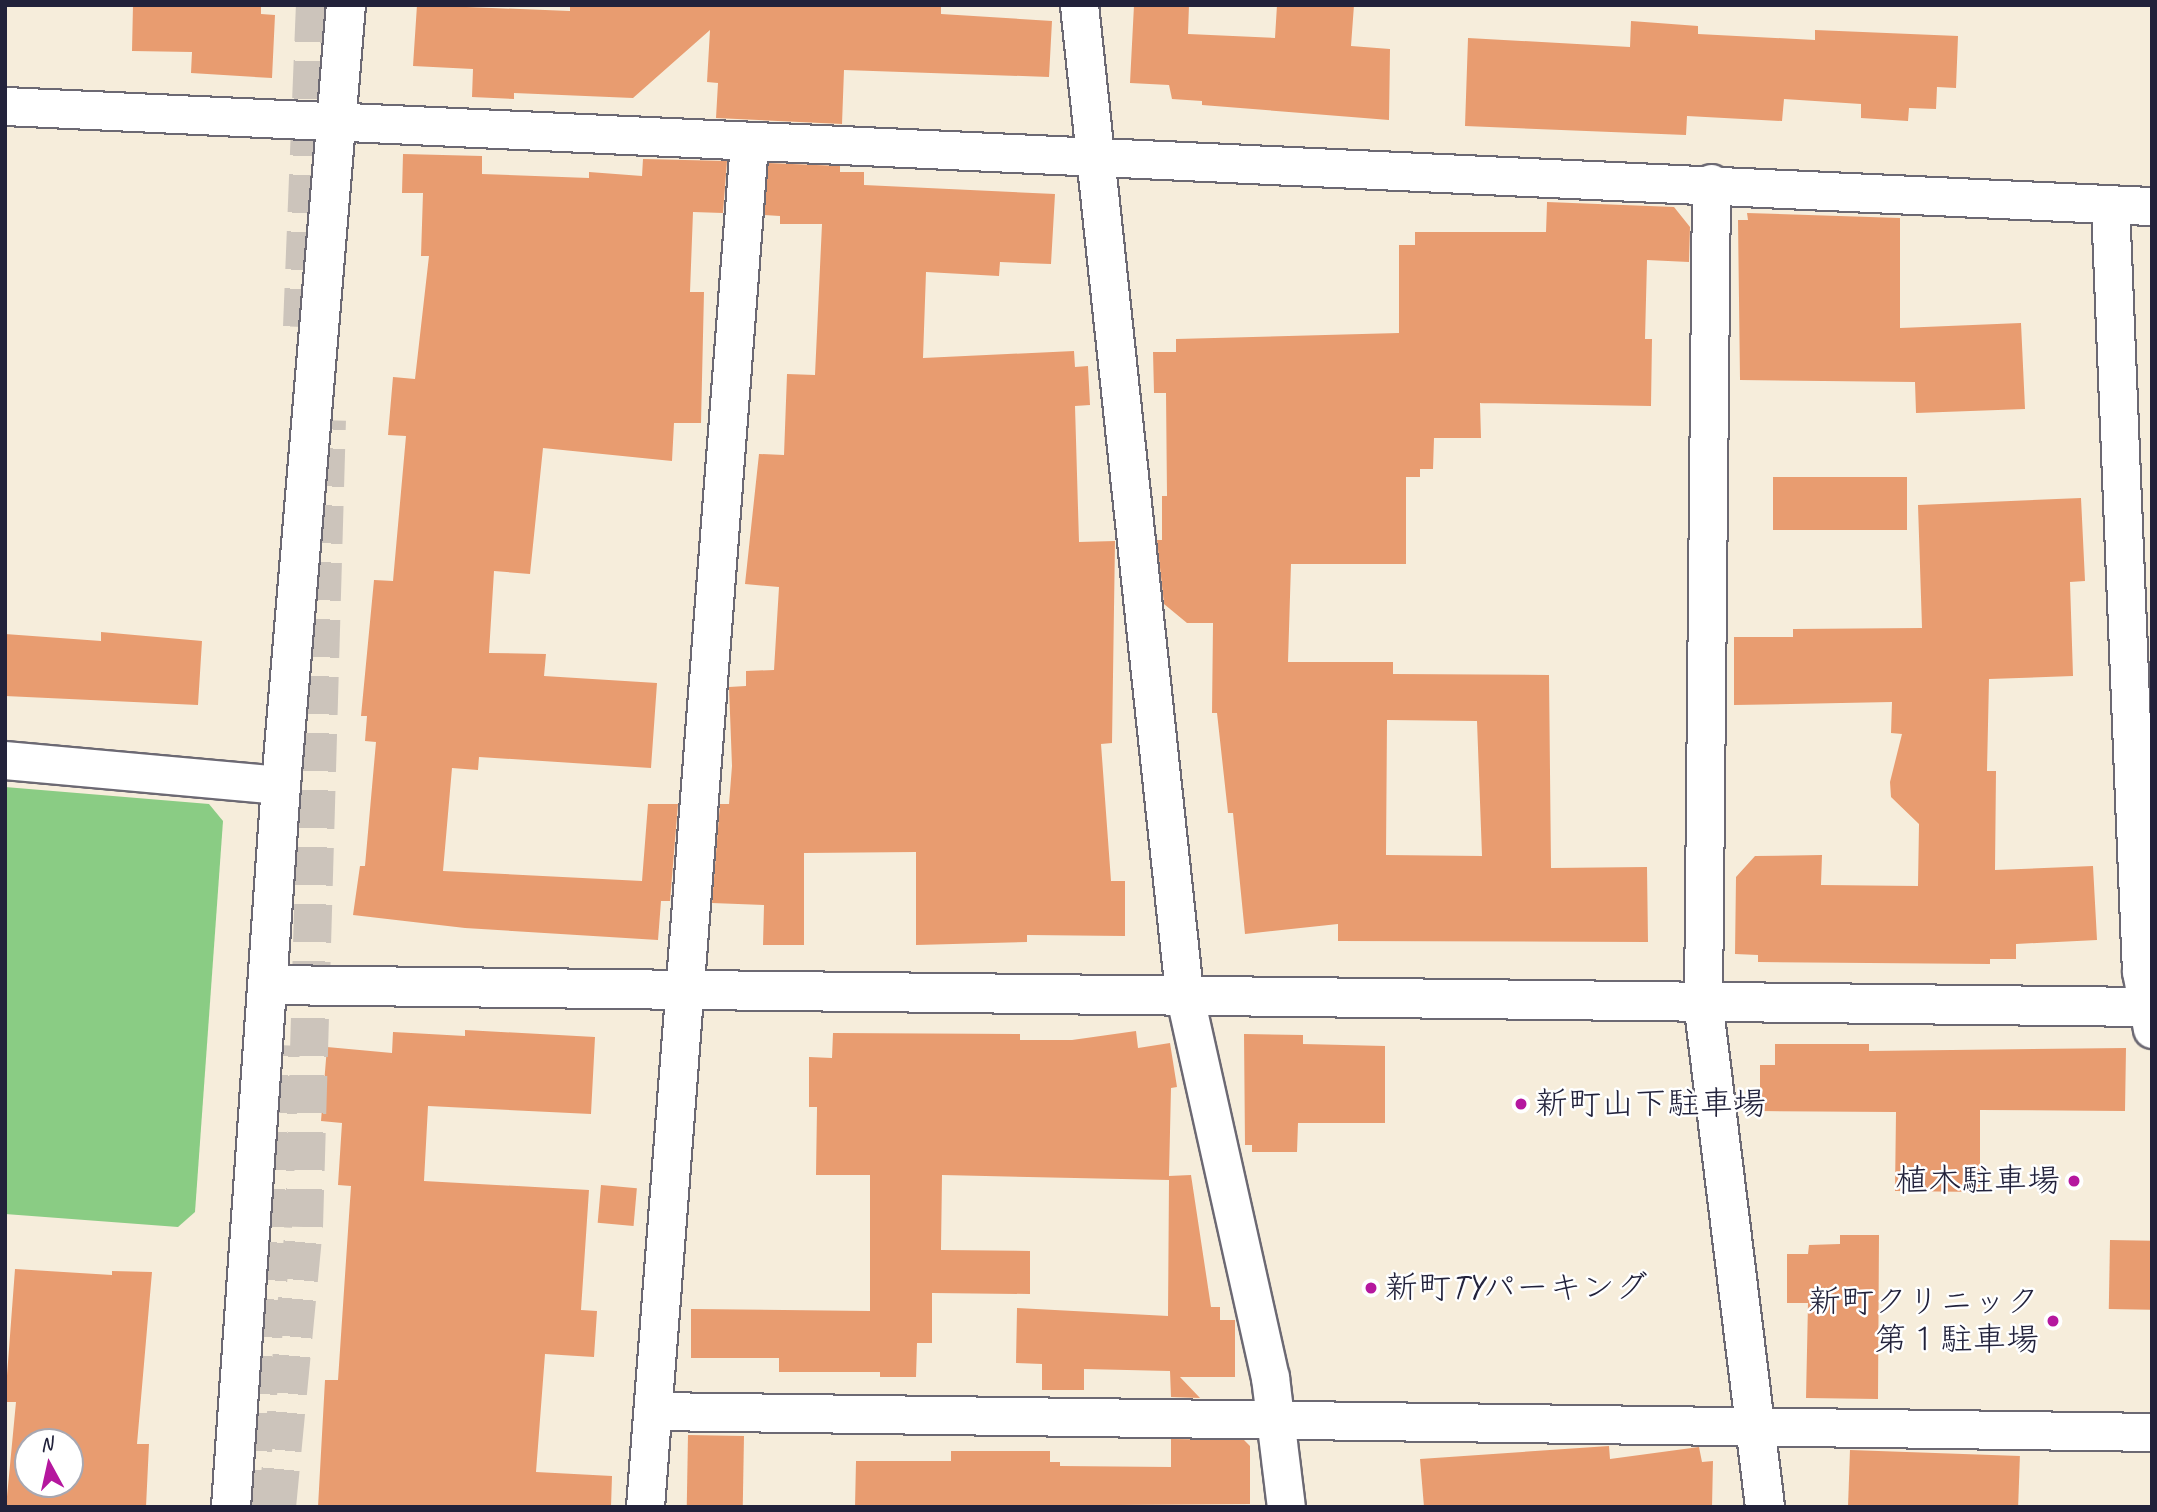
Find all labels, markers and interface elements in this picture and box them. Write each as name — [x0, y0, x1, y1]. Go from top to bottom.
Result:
place label: 新町山下駐車場 — [1535, 1084, 1766, 1124]
marker: 新町山下駐車場 — [1513, 1096, 1529, 1112]
place label: 植木駐車場 — [1895, 1161, 2060, 1201]
marker: 植木駐車場 — [2066, 1173, 2082, 1189]
place label: 新町TYパーキング — [1385, 1268, 1648, 1308]
marker: 新町TYパーキング — [1363, 1280, 1379, 1296]
place label: 新町クリニック 第１駐車場 — [1808, 1282, 2039, 1360]
marker: 新町クリニック 第１駐車場 — [2045, 1313, 2061, 1329]
north arrow — [14, 1428, 84, 1498]
text: N — [39, 1431, 54, 1457]

